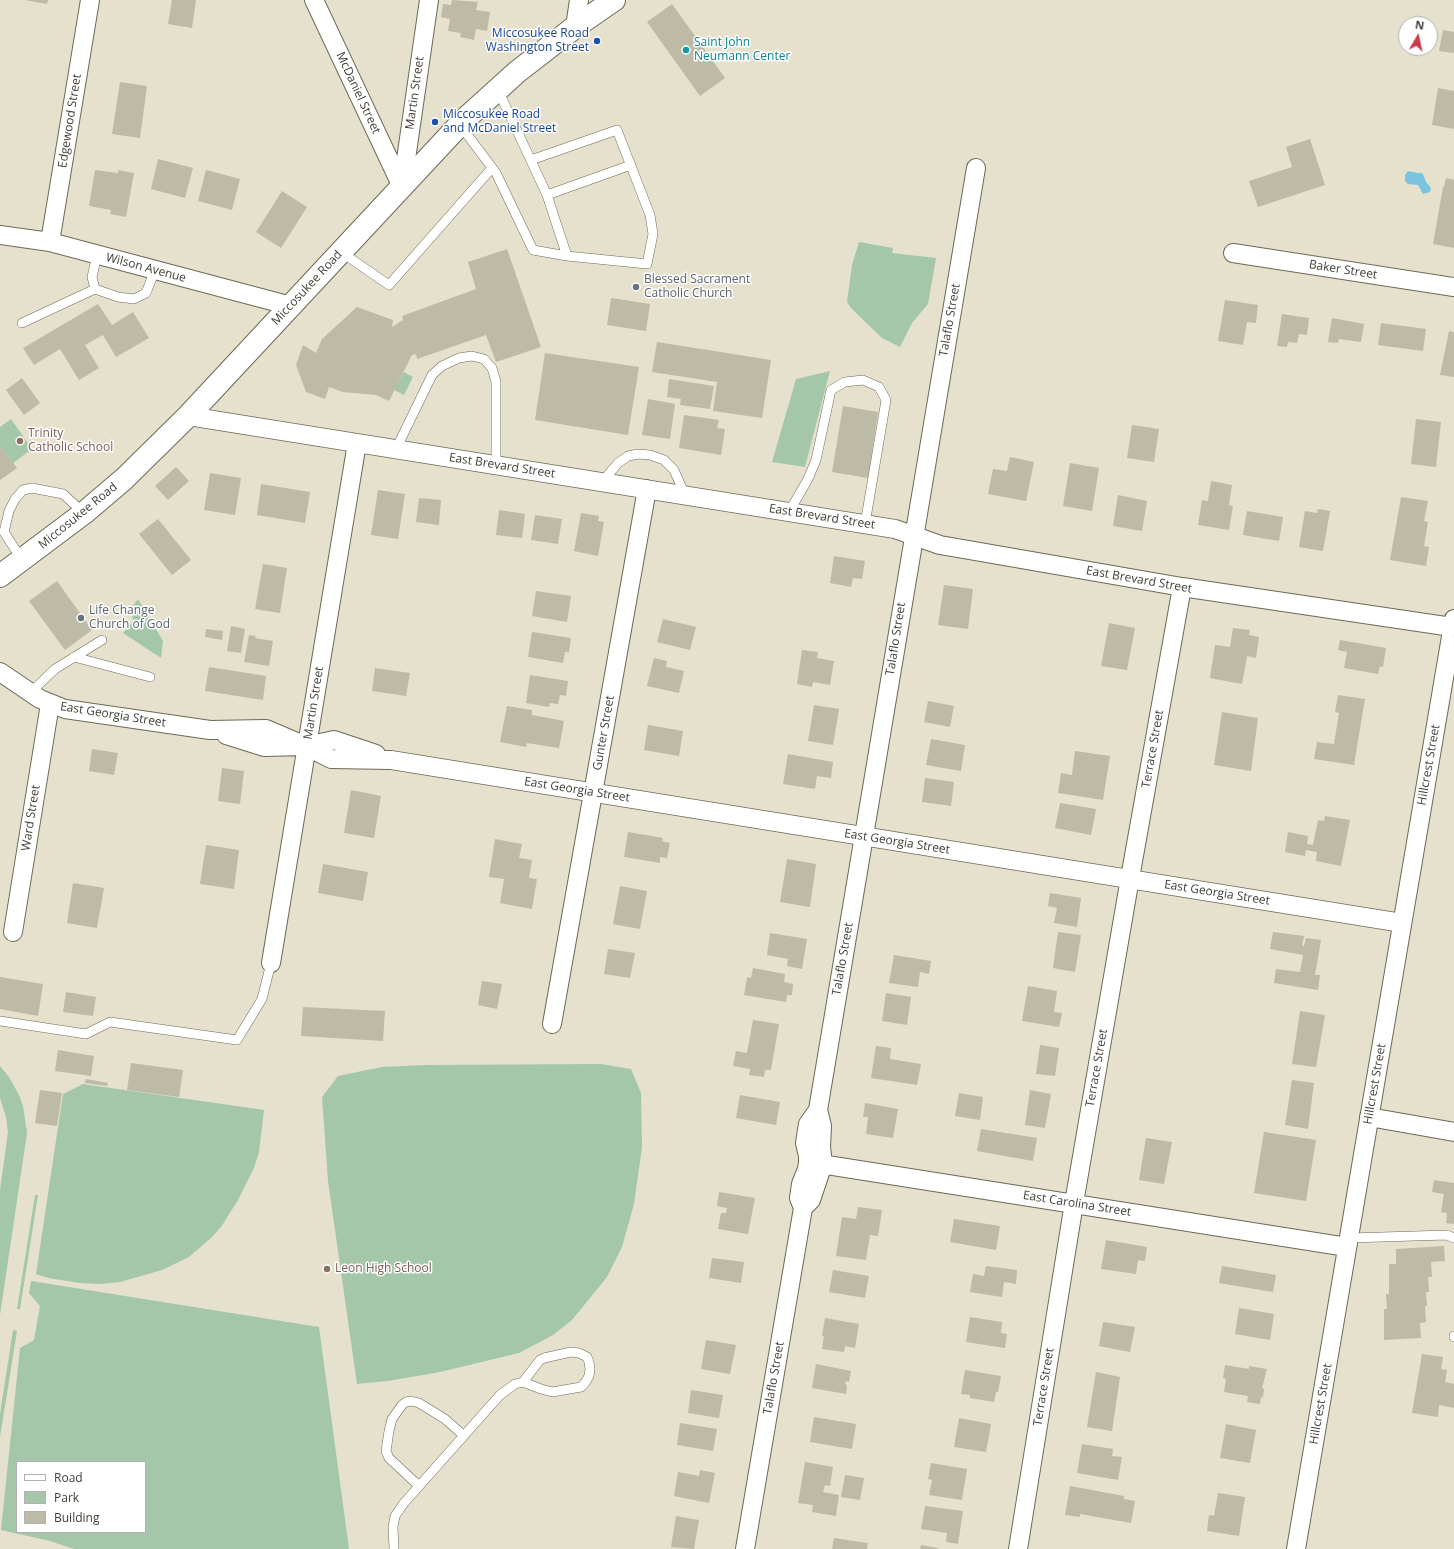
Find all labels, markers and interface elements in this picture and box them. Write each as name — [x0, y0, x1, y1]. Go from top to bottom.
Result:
north arrow — [1398, 16, 1438, 56]
text: N — [1414, 17, 1425, 33]
place label: Miccosukee Road Washington Street — [486, 27, 589, 55]
marker: Miccosukee Road Washington Street — [592, 36, 602, 46]
place label: Saint John Neumann Center — [694, 36, 790, 64]
marker: Saint John Neumann Center — [681, 45, 691, 55]
street label: McDaniel Street — [333, 50, 383, 136]
street label: Martin Street — [403, 56, 427, 130]
street label: Edgewood Street — [55, 73, 85, 169]
place label: Miccosukee Road and McDaniel Street — [443, 108, 556, 136]
marker: Miccosukee Road and McDaniel Street — [430, 117, 440, 127]
street label: Miccosukee Road — [269, 248, 345, 328]
street label: Wilson Avenue — [104, 250, 188, 286]
street label: Baker Street — [1308, 257, 1378, 283]
place label: Blessed Sacrament Catholic Church — [644, 273, 750, 301]
marker: Blessed Sacrament Catholic Church — [631, 282, 641, 292]
street label: Talaflo Street — [936, 282, 964, 358]
place label: Trinity Catholic School — [28, 427, 113, 455]
marker: Trinity Catholic School — [15, 436, 25, 446]
street label: East Brevard Street — [448, 450, 556, 482]
street label: Miccosukee Road — [36, 480, 120, 552]
street label: East Brevard Street — [768, 501, 876, 533]
street label: East Brevard Street — [1085, 564, 1193, 596]
street label: Talaflo Street — [883, 601, 909, 677]
place label: Life Change Church of God — [89, 604, 170, 632]
marker: Life Change Church of God — [76, 613, 86, 623]
street label: Martin Street — [301, 665, 327, 741]
street label: Gunter Street — [590, 694, 618, 772]
street label: East Georgia Street — [59, 700, 167, 730]
street label: Terrace Street — [1139, 709, 1167, 789]
street label: Hillcrest Street — [1415, 723, 1443, 807]
street label: East Georgia Street — [523, 775, 631, 805]
street label: Ward Street — [19, 784, 43, 852]
street label: East Georgia Street — [843, 827, 951, 857]
street label: East Georgia Street — [1163, 878, 1271, 908]
street label: Talaflo Street — [829, 921, 857, 997]
street label: Terrace Street — [1083, 1028, 1111, 1108]
street label: Hillcrest Street — [1361, 1042, 1389, 1126]
street label: East Carolina Street — [1022, 1188, 1132, 1220]
place label: Leon High School — [335, 1262, 432, 1276]
marker: Leon High School — [322, 1264, 332, 1274]
street label: Talaflo Street — [760, 1340, 788, 1416]
street label: Terrace Street — [1031, 1347, 1057, 1427]
street label: Hillcrest Street — [1307, 1362, 1335, 1446]
legend — [16, 1461, 146, 1533]
text: Road — [54, 1469, 83, 1486]
text: Park — [54, 1489, 79, 1506]
text: Building — [54, 1509, 99, 1526]

